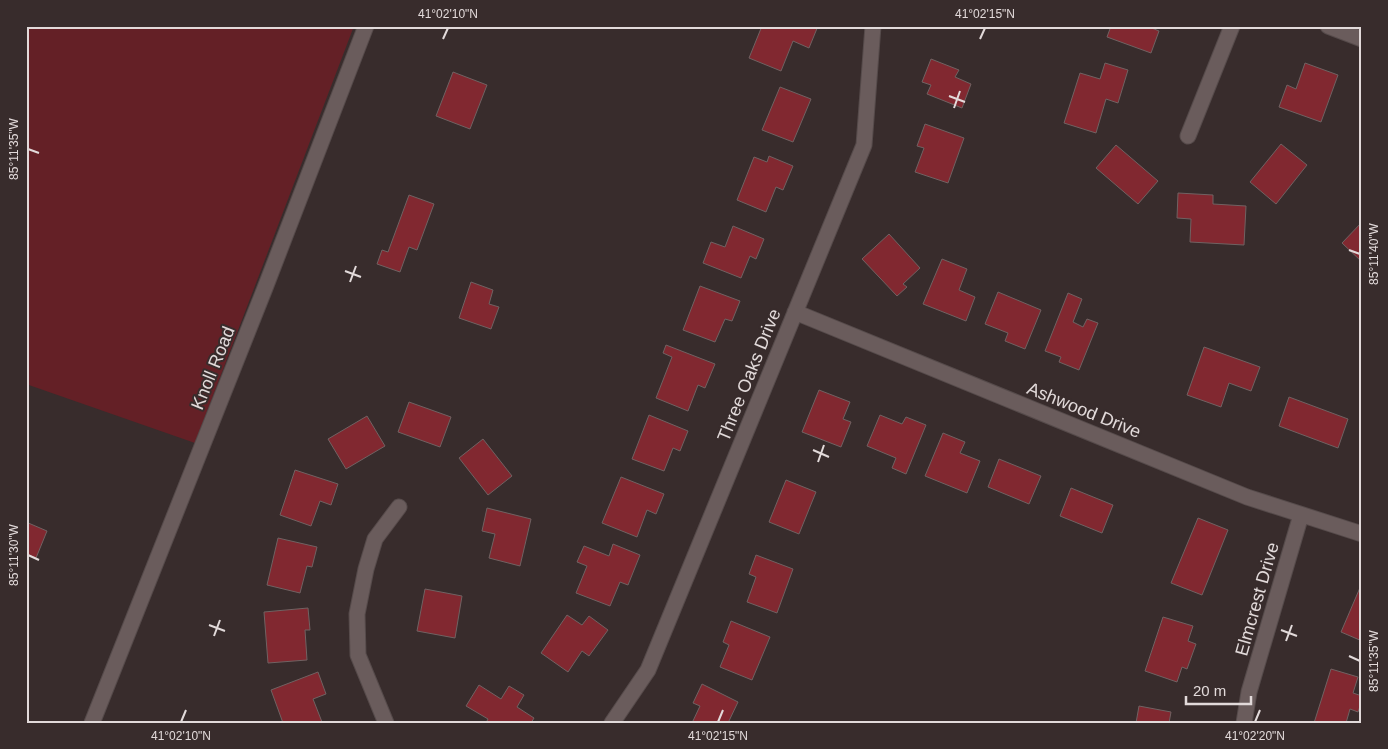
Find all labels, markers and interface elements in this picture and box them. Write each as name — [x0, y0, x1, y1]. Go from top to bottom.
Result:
text: 41°02'10"N — [418, 7, 478, 21]
text: 41°02'15"N — [955, 7, 1015, 21]
text: 85°11'35"W — [7, 117, 21, 180]
text: 85°11'40"W — [1367, 222, 1381, 285]
street label: Three Oaks Drive — [713, 306, 785, 444]
street label: Knoll Road — [187, 323, 239, 413]
street label: Ashwood Drive — [1024, 378, 1144, 442]
text: 85°11'30"W — [7, 523, 21, 586]
street label: Elmcrest Drive — [1231, 540, 1283, 658]
text: 85°11'35"W — [1367, 629, 1381, 692]
scale bar — [1186, 674, 1250, 706]
text: 20 m — [1193, 682, 1226, 699]
text: 41°02'10"N — [151, 729, 211, 743]
text: 41°02'15"N — [688, 729, 748, 743]
text: 41°02'20"N — [1225, 729, 1285, 743]

